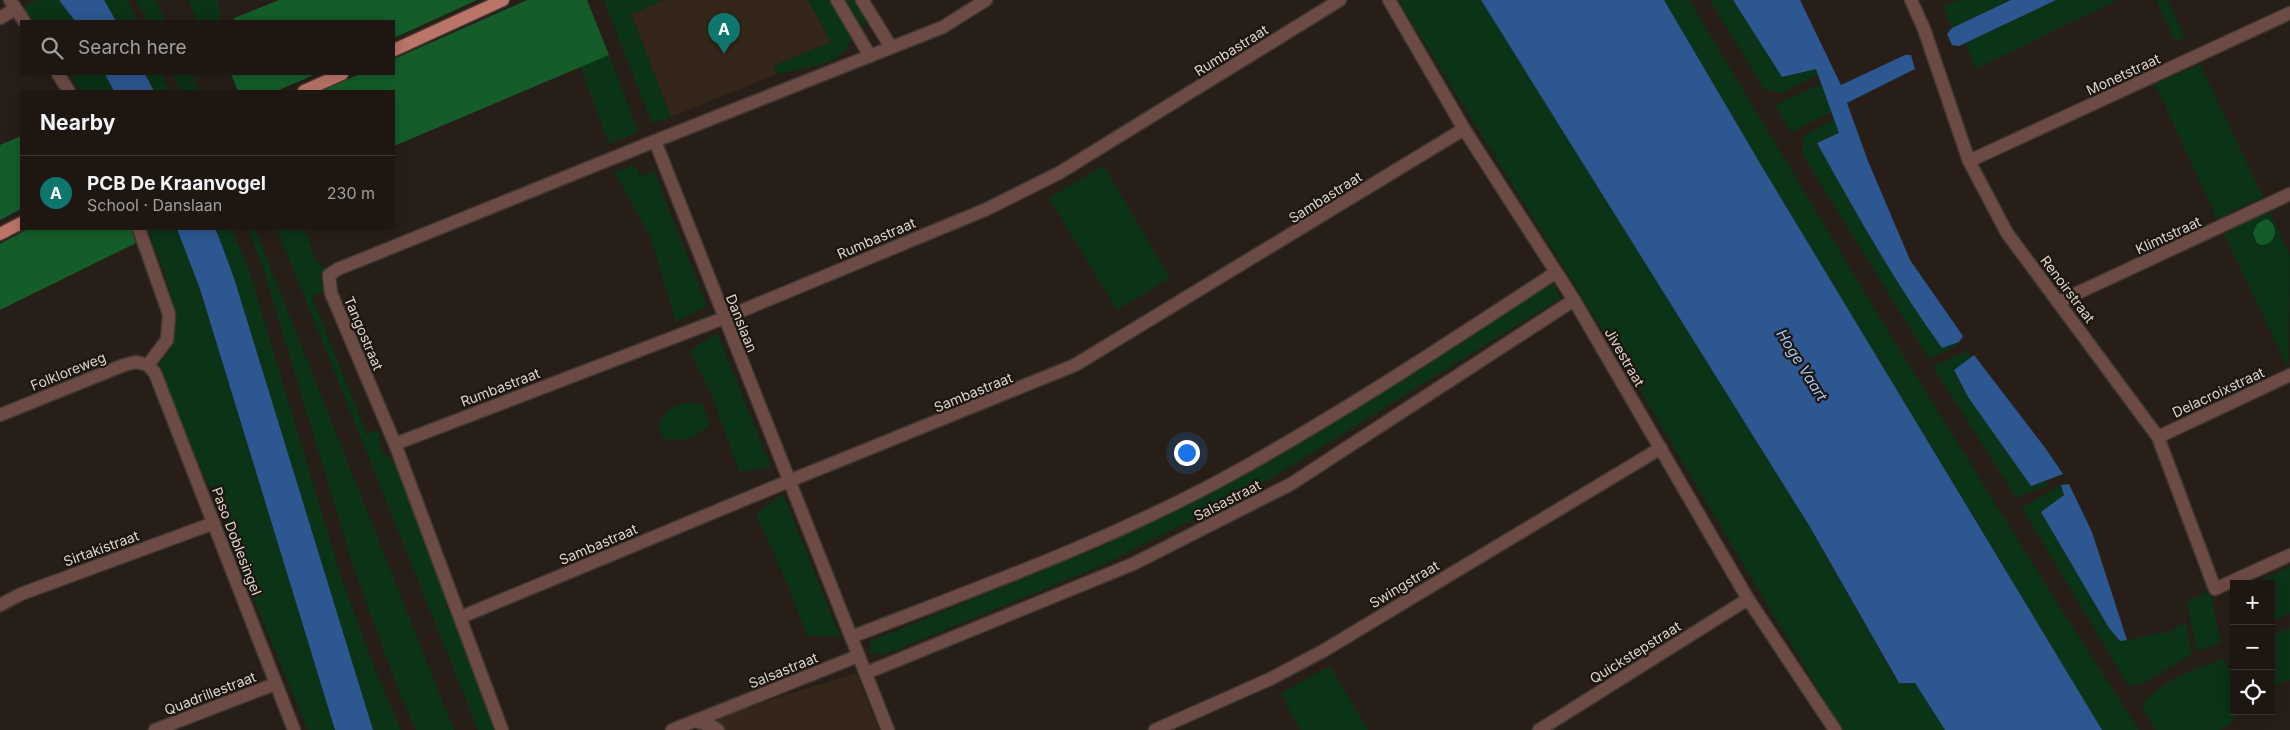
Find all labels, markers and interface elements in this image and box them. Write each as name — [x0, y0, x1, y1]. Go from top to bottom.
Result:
pin: A — [708, 13, 740, 54]
search box — [20, 20, 395, 75]
street label: Rumbastraat — [1191, 20, 1271, 79]
icon: search — [38, 34, 66, 62]
text: Search here — [78, 36, 187, 59]
street label: Monetstraat — [2083, 49, 2163, 98]
text: Nearby — [40, 110, 115, 135]
street label: Sambastraat — [1285, 168, 1365, 226]
text: PCB De Kraanvogel — [87, 172, 266, 195]
text: A — [50, 183, 62, 203]
text: 230 m — [327, 183, 375, 203]
text: School · Danslaan — [87, 195, 222, 215]
street label: Klimtstraat — [2132, 212, 2204, 258]
street label: Rumbastraat — [834, 214, 918, 262]
street label: Renoirstraat — [2037, 252, 2099, 326]
street label: Danslaan — [723, 292, 761, 354]
street label: Tangostraat — [341, 293, 387, 373]
street label: Jivestraat — [1601, 325, 1649, 390]
water label: Hoge Vaart — [1772, 326, 1832, 405]
street label: Folkloreweg — [28, 348, 108, 394]
street label: Delacroixstraat — [2169, 363, 2267, 421]
street label: Rumbastraat — [458, 364, 542, 410]
street label: Sambastraat — [931, 368, 1015, 415]
your location — [1174, 440, 1200, 466]
street label: Salsastraat — [1191, 476, 1264, 524]
street label: Paso Doblesingel — [209, 485, 265, 597]
street label: Sambastraat — [556, 520, 640, 568]
street label: Sirtakistraat — [61, 526, 141, 569]
street label: Swingstraat — [1366, 556, 1442, 611]
map controls — [2230, 580, 2275, 715]
button: + — [2230, 580, 2275, 625]
street label: Quickstepstraat — [1586, 617, 1684, 687]
button: − — [2230, 625, 2275, 670]
street label: Salsastraat — [746, 648, 820, 692]
street label: Quadrillestraat — [162, 668, 259, 718]
button: locate — [2230, 670, 2275, 715]

